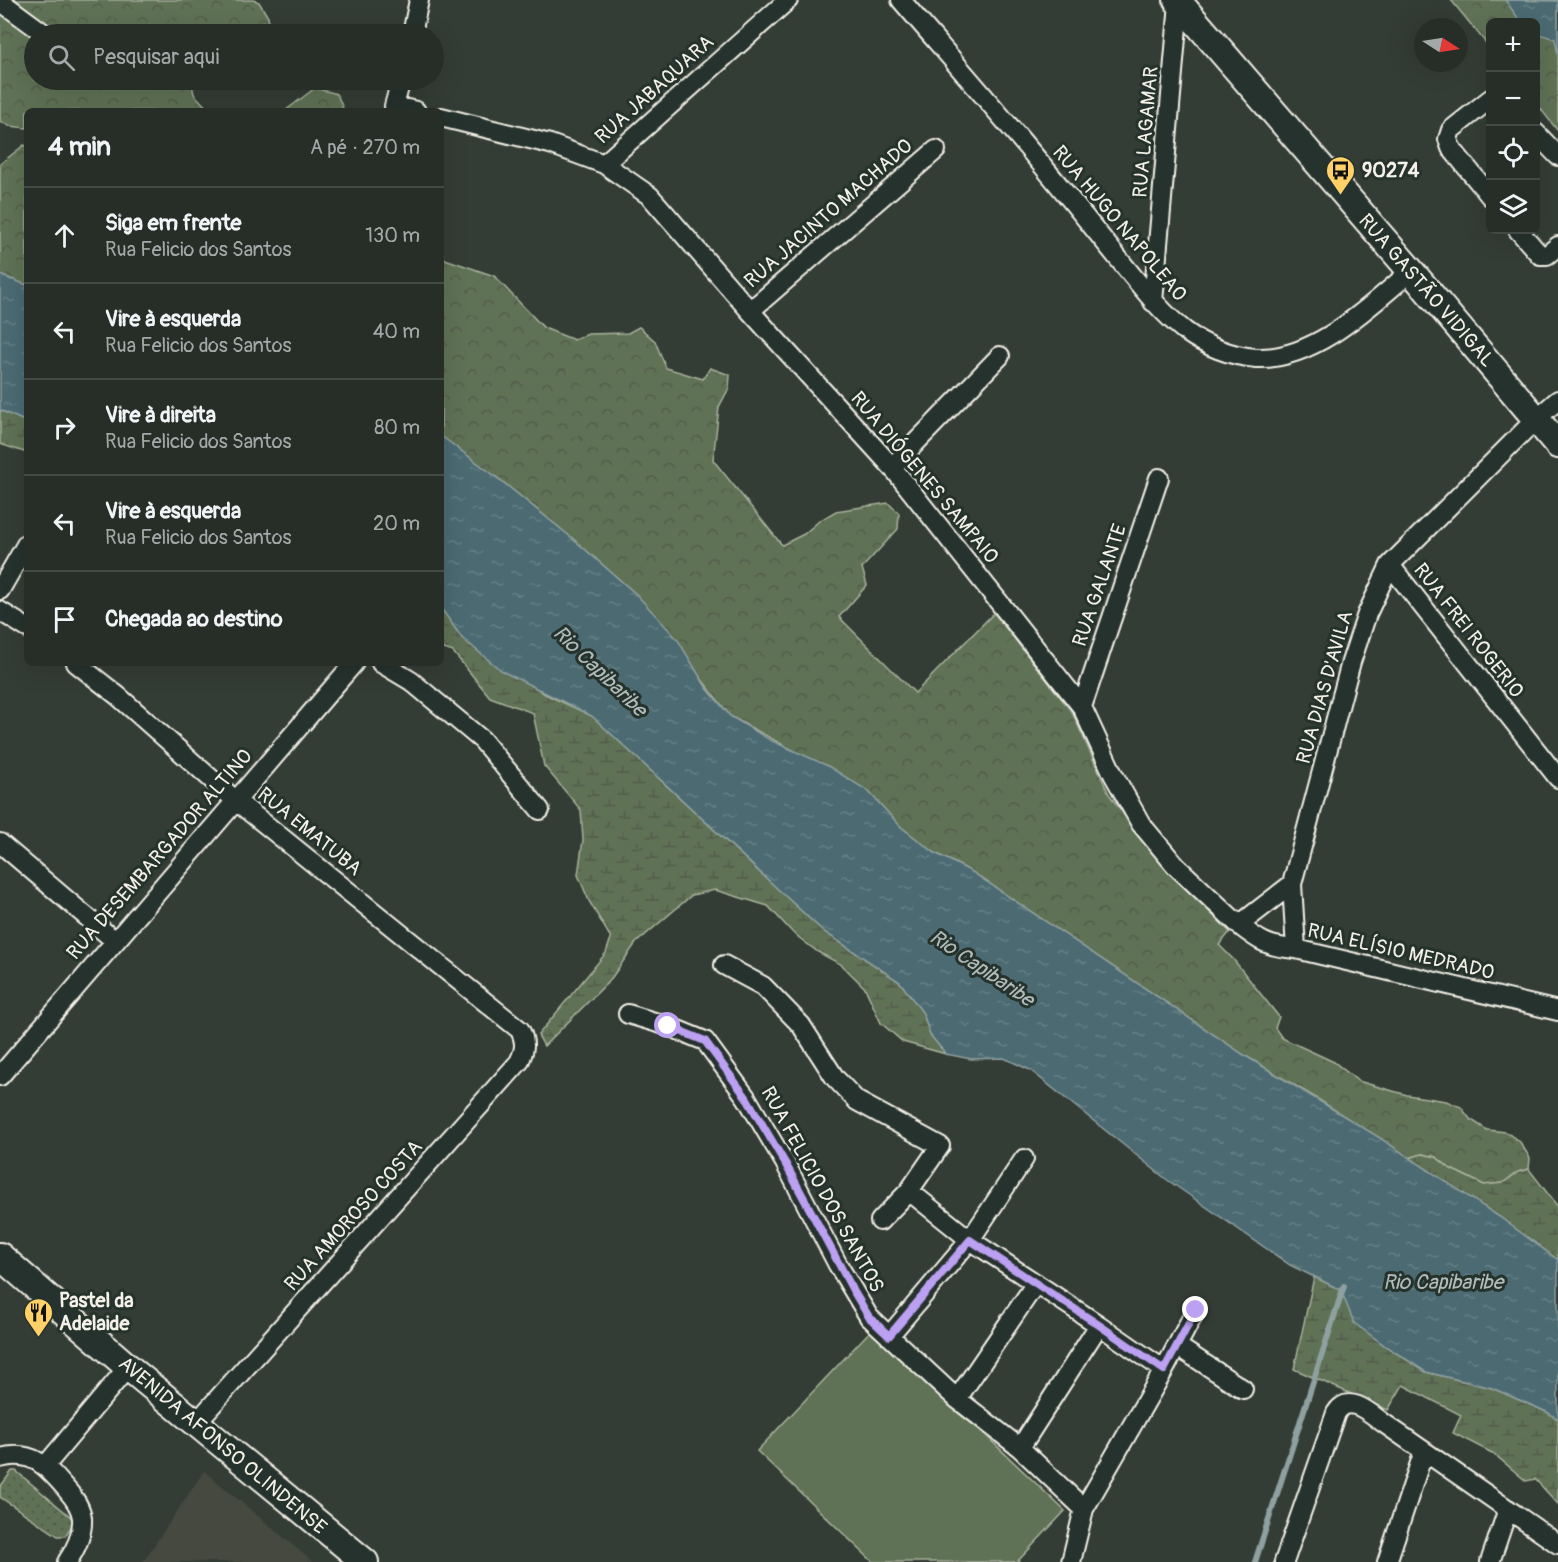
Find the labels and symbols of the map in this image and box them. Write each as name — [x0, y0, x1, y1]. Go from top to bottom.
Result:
north arrow — [1414, 18, 1468, 72]
street label: RUA JABAQUARA — [590, 29, 719, 149]
street label: RUA LAGAMAR — [1127, 65, 1164, 199]
street label: RUA JACINTO MACHADO — [739, 133, 918, 293]
street label: RUA HUGO NAPOLEAO — [1047, 140, 1192, 306]
bus stop icon: 90274 — [1325, 154, 1357, 196]
place label: 90274 — [1362, 158, 1420, 183]
street label: RUA GASTÃO VIDIGAL — [1353, 209, 1500, 372]
street label: RUA DIÓGENES SAMPAIO — [845, 386, 1004, 568]
street label: RUA GALANTE — [1067, 521, 1132, 650]
street label: RUA FREI ROGERIO — [1408, 558, 1529, 703]
street label: RUA DIAS D'AVILA — [1291, 608, 1358, 767]
water label: Rio Capibaribe — [547, 620, 654, 725]
street label: RUA DESEMBARGADOR ALTINO — [61, 744, 258, 965]
street label: RUA EMATUBA — [252, 782, 367, 881]
street label: RUA ELÍSIO MEDRADO — [1305, 918, 1497, 985]
water label: Rio Capibaribe — [924, 924, 1041, 1015]
route start — [654, 1012, 680, 1038]
street label: RUA FELICIO DOS SANTOS — [756, 1082, 890, 1296]
street label: RUA AMOROSO COSTA — [279, 1135, 428, 1296]
water label: Rio Capibaribe — [1383, 1269, 1506, 1296]
place label: Pastel da Adelaide — [59, 1288, 134, 1336]
restaurant icon: Pastel da Adelaide — [22, 1296, 54, 1338]
route end — [1182, 1296, 1208, 1322]
street label: AVENIDA AFONSO OLINDENSE — [113, 1351, 332, 1540]

